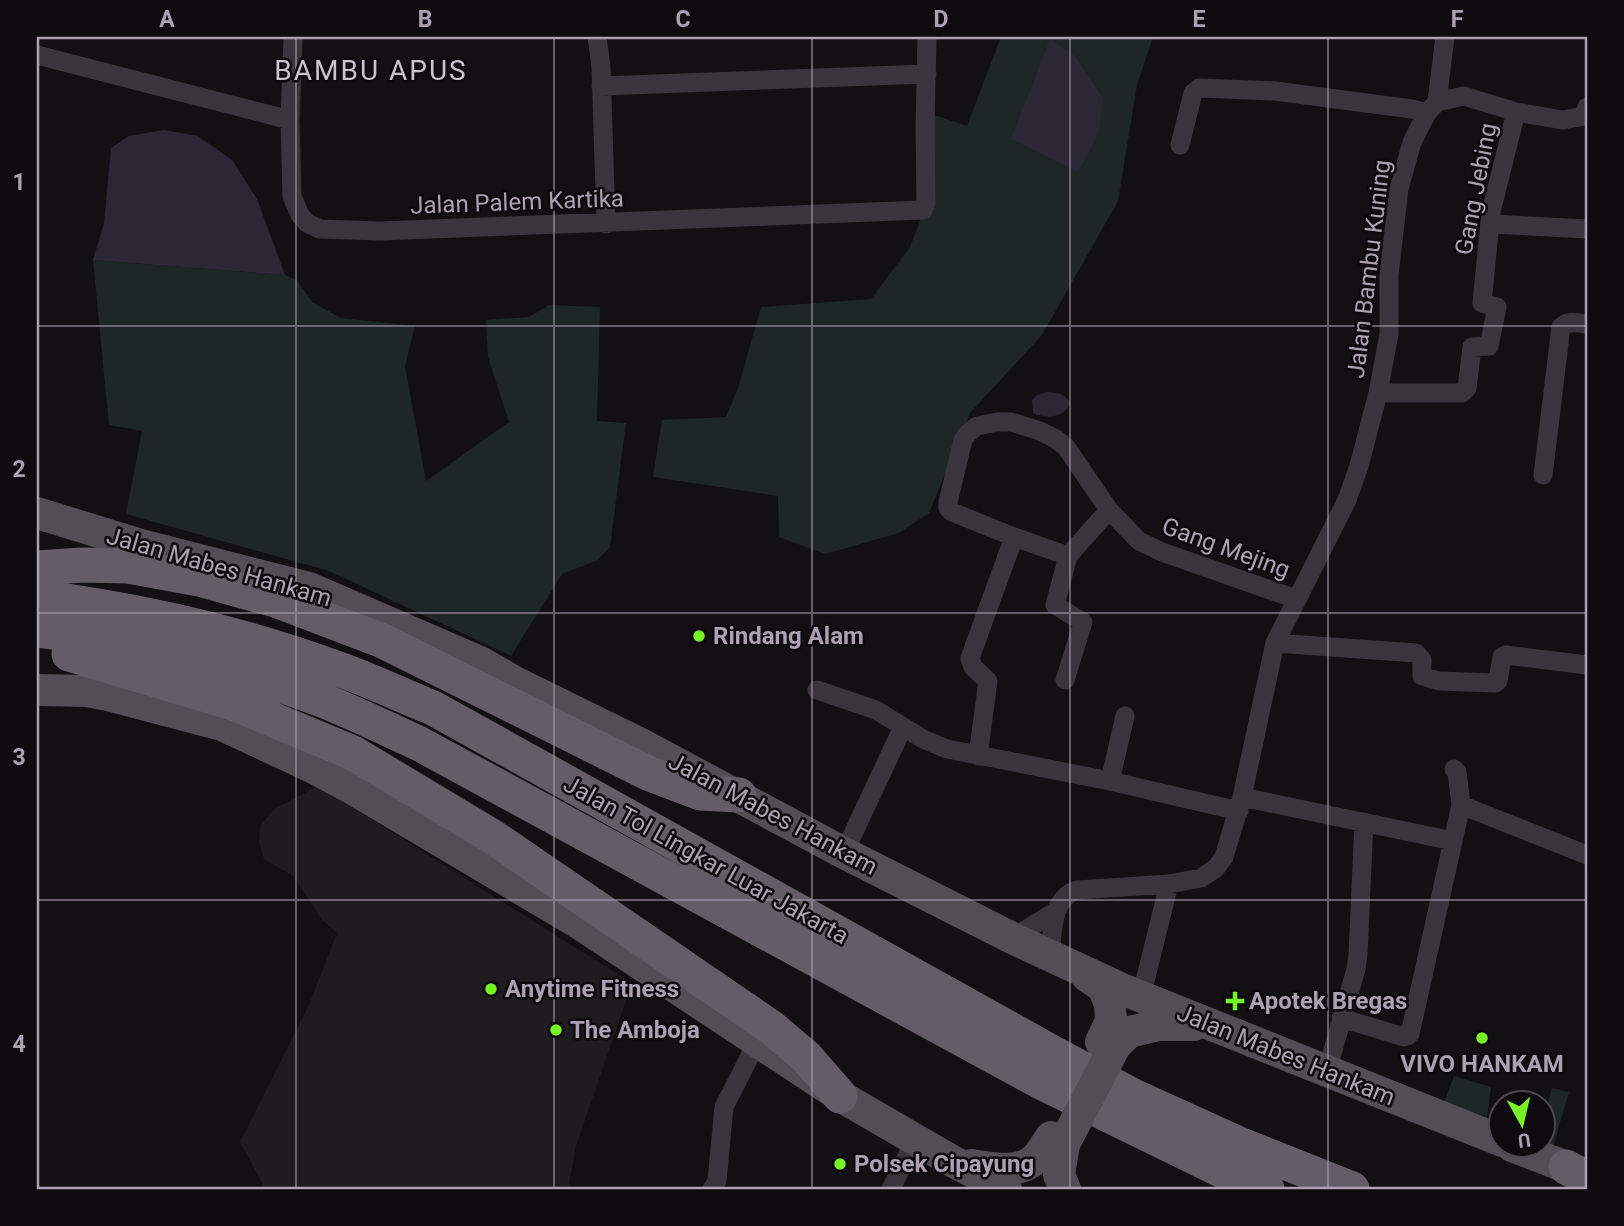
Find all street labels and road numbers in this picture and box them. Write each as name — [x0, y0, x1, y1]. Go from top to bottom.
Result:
street label: Gang Jebing — [1449, 121, 1503, 257]
street label: Jalan Bambu Kuning — [1342, 158, 1396, 380]
street label: Jalan Palem Kartika — [410, 184, 624, 220]
street label: Gang Mejing — [1158, 512, 1294, 584]
street label: Jalan Mabes Hankam — [103, 521, 335, 613]
street label: Jalan Mabes Hankam — [664, 747, 882, 881]
street label: Jalan Tol Lingkar Luar Jakarta — [559, 770, 853, 950]
street label: Jalan Mabes Hankam — [1173, 998, 1399, 1112]

